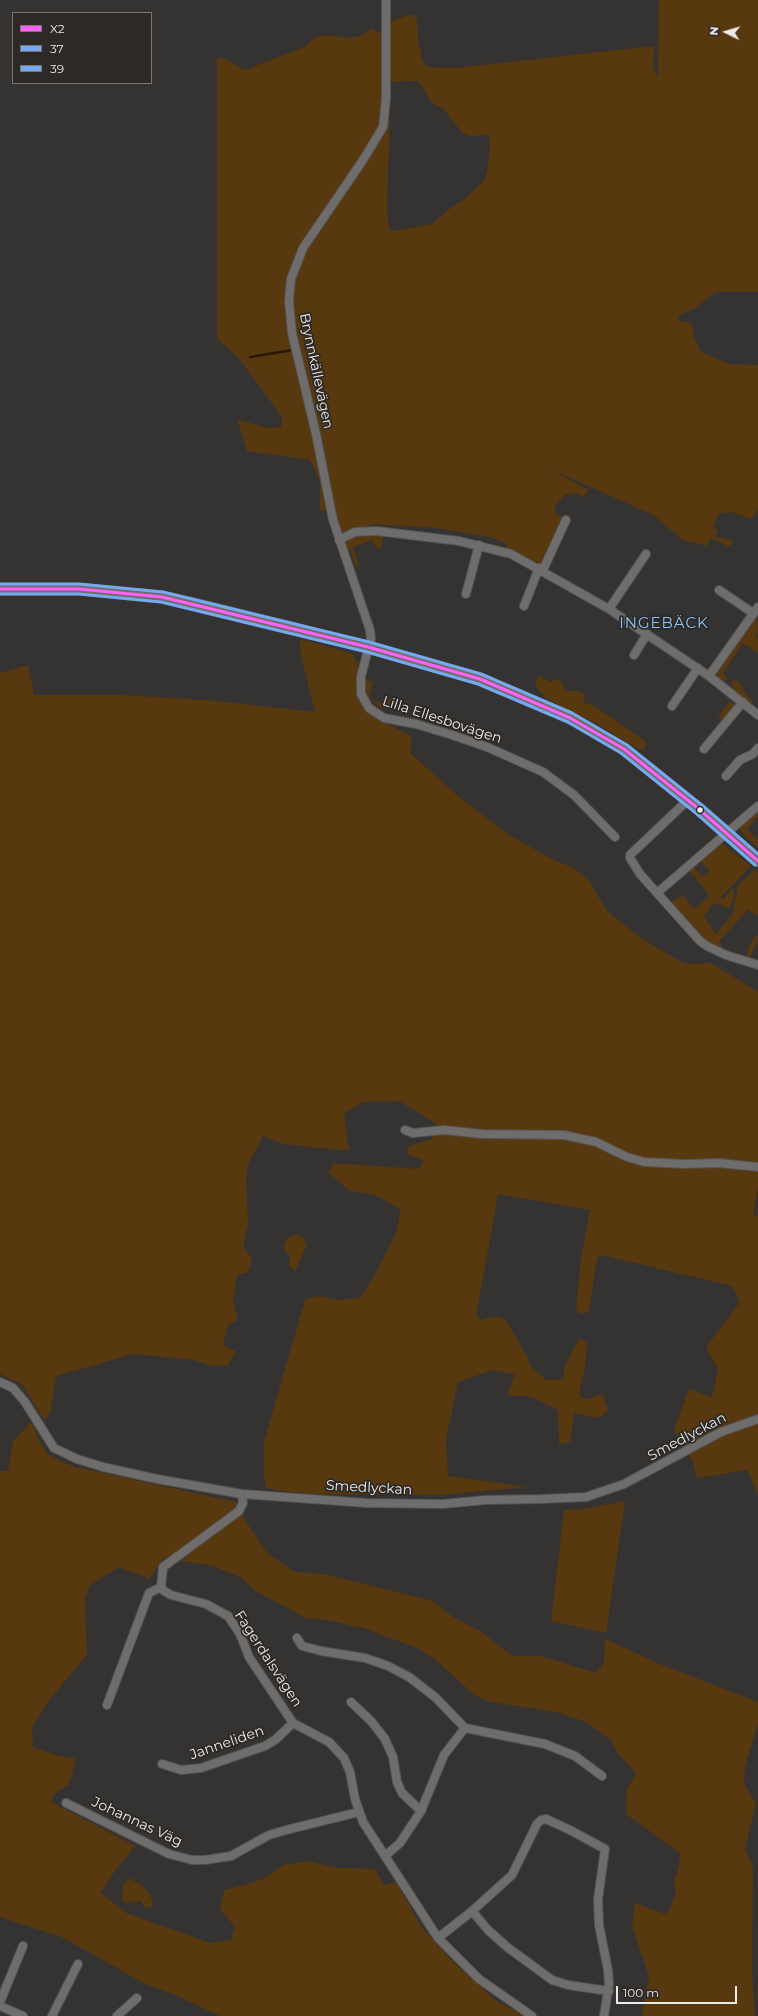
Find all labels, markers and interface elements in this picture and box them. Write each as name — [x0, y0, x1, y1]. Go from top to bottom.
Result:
legend — [12, 12, 152, 84]
north arrow — [706, 12, 746, 52]
text: X2 — [50, 21, 65, 36]
text: N — [707, 26, 721, 36]
text: 37 — [50, 41, 64, 56]
text: 39 — [50, 61, 64, 76]
street label: Brynnkällevägen — [296, 312, 336, 430]
district label: INGEBÄCK — [619, 615, 709, 633]
street label: Lilla Ellesbovägen — [380, 693, 504, 747]
unlabelled marker — [695, 805, 705, 815]
street label: Smedlyckan — [645, 1409, 729, 1465]
street label: Smedlyckan — [326, 1477, 412, 1499]
street label: Fagerdalsvägen — [231, 1608, 305, 1710]
street label: Janneliden — [188, 1722, 266, 1764]
street label: Johannas Väg — [89, 1794, 185, 1850]
scale bar — [618, 1978, 739, 2004]
text: 100 m — [623, 1985, 659, 2000]

